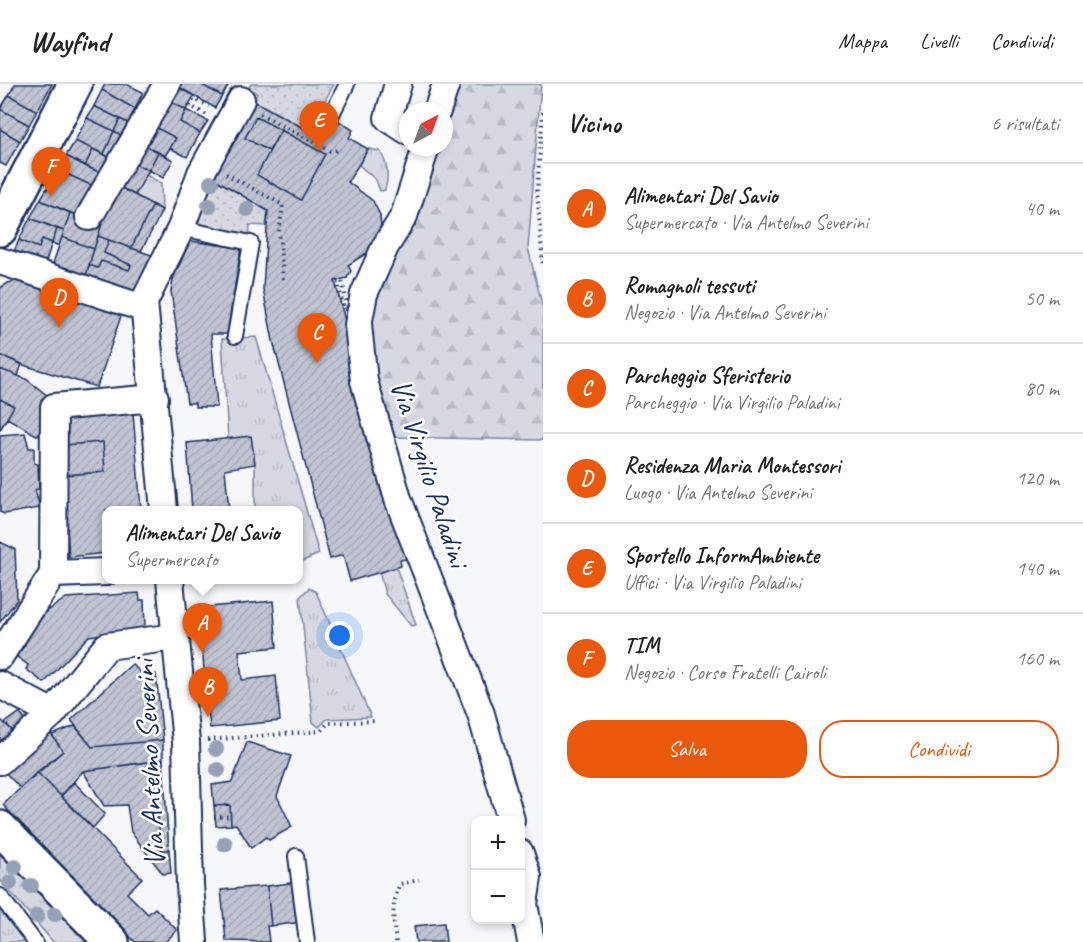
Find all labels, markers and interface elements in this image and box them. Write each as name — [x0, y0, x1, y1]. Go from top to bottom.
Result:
text: Wayfind — [30, 24, 109, 59]
text: Mappa — [838, 28, 887, 54]
text: Livelli — [920, 28, 958, 54]
text: Condividi — [991, 28, 1053, 54]
pin: E — [300, 101, 338, 151]
north arrow — [399, 102, 453, 156]
text: Vicino — [567, 107, 621, 140]
text: 6 risultati — [991, 111, 1059, 136]
pin: F — [32, 147, 70, 197]
text: Alimentari Del Savio — [624, 182, 778, 210]
text: A — [581, 196, 592, 221]
text: 40 m — [1025, 196, 1059, 221]
text: Supermercato · Via Antelmo Severini — [624, 210, 868, 235]
text: Romagnoli tessuti — [624, 272, 755, 300]
pin: D — [40, 278, 78, 328]
text: B — [581, 286, 592, 311]
text: 50 m — [1025, 286, 1059, 311]
text: Negozio · Via Antelmo Severini — [624, 300, 826, 325]
pin: C — [298, 314, 336, 363]
text: Parcheggio Sferisterio — [624, 362, 790, 390]
street label: Via Virgilio Paladini — [382, 374, 479, 575]
text: C — [582, 376, 591, 401]
text: 80 m — [1025, 376, 1059, 401]
text: Parcheggio · Via Virgilio Paladini — [624, 390, 839, 415]
text: Residenza Maria Montessori — [624, 452, 840, 480]
text: D — [581, 466, 592, 491]
text: 120 m — [1016, 466, 1059, 491]
text: Luogo · Via Antelmo Severini — [624, 480, 812, 505]
popup — [102, 506, 303, 584]
text: Alimentari Del Savio — [126, 519, 279, 547]
text: Sportello InformAmbiente — [624, 542, 819, 570]
text: Supermercato — [126, 547, 218, 572]
text: E — [581, 556, 592, 581]
text: 140 m — [1016, 556, 1059, 581]
text: Uffici · Via Virgilio Paladini — [624, 570, 801, 595]
pin: A — [182, 604, 222, 653]
your location — [325, 621, 354, 650]
text: TIM — [624, 632, 659, 660]
text: F — [582, 646, 591, 671]
text: 160 m — [1016, 646, 1059, 671]
street label: Via Antelmo Severini — [124, 655, 173, 868]
text: Negozio · Corso Fratelli Cairoli — [624, 660, 826, 685]
pin: B — [188, 668, 228, 717]
button: Salva — [567, 720, 807, 778]
button: Condividi — [819, 720, 1059, 778]
map controls — [471, 816, 525, 924]
button: + — [471, 816, 525, 870]
button: − — [471, 870, 525, 924]

